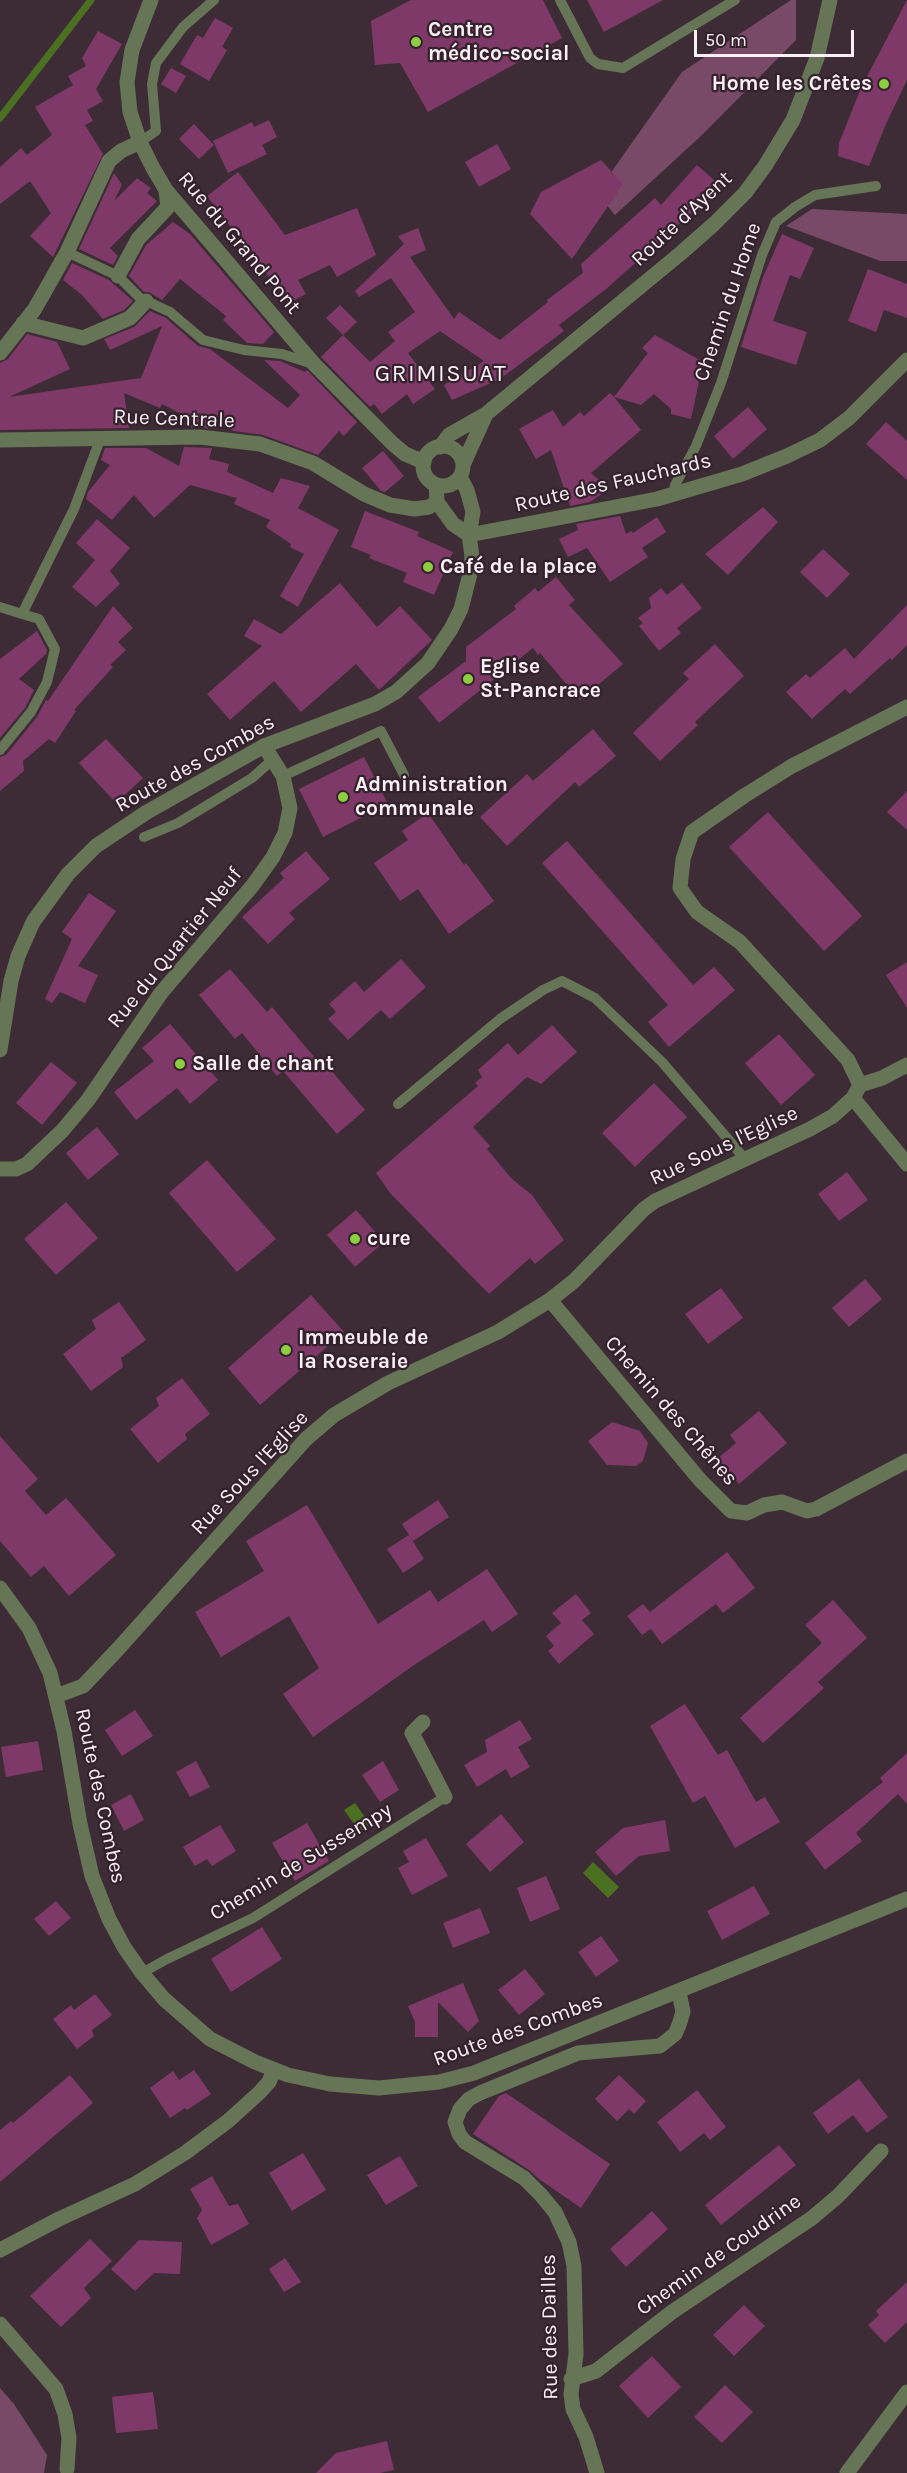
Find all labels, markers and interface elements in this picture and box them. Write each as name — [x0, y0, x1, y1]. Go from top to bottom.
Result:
place label: Centre médico-social — [428, 17, 569, 67]
scale bar — [697, 18, 858, 56]
text: 50 m — [705, 29, 747, 51]
marker: Centre médico-social — [409, 35, 423, 49]
place label: Home les Crêtes — [712, 71, 872, 97]
marker: Home les Crêtes — [877, 77, 891, 91]
street label: Route d'Ayent — [626, 166, 738, 272]
street label: Rue du Grand Pont — [172, 167, 306, 319]
street label: Chemin du Home — [689, 219, 767, 385]
district label: GRIMISUAT — [375, 360, 507, 388]
street label: Rue Centrale — [113, 404, 235, 434]
street label: Route des Fauchards — [512, 448, 714, 518]
place label: Café de la place — [440, 554, 597, 580]
marker: Café de la place — [421, 560, 435, 574]
place label: Eglise St-Pancrace — [480, 654, 601, 704]
marker: Eglise St-Pancrace — [461, 672, 475, 686]
street label: Route des Combes — [111, 710, 279, 818]
place label: Administration communale — [355, 772, 508, 822]
marker: Administration communale — [336, 790, 350, 804]
street label: Rue du Quartier Neuf — [102, 863, 248, 1033]
place label: Salle de chant — [192, 1051, 334, 1077]
marker: Salle de chant — [173, 1057, 187, 1071]
street label: Rue Sous l'Eglise — [646, 1101, 802, 1191]
place label: cure — [367, 1226, 411, 1252]
marker: cure — [348, 1232, 362, 1246]
place label: Immeuble de la Roseraie — [298, 1325, 428, 1375]
street label: Chemin des Chênes — [599, 1331, 743, 1491]
marker: Immeuble de la Roseraie — [279, 1343, 293, 1357]
street label: Rue Sous l'Eglise — [186, 1406, 314, 1540]
street label: Route des Combes — [69, 1706, 131, 1886]
street label: Chemin de Sussempy — [205, 1798, 397, 1926]
street label: Route des Combes — [430, 1988, 606, 2072]
street label: Chemin de Coudrine — [632, 2189, 806, 2321]
street label: Rue des Dailles — [536, 2254, 564, 2400]

